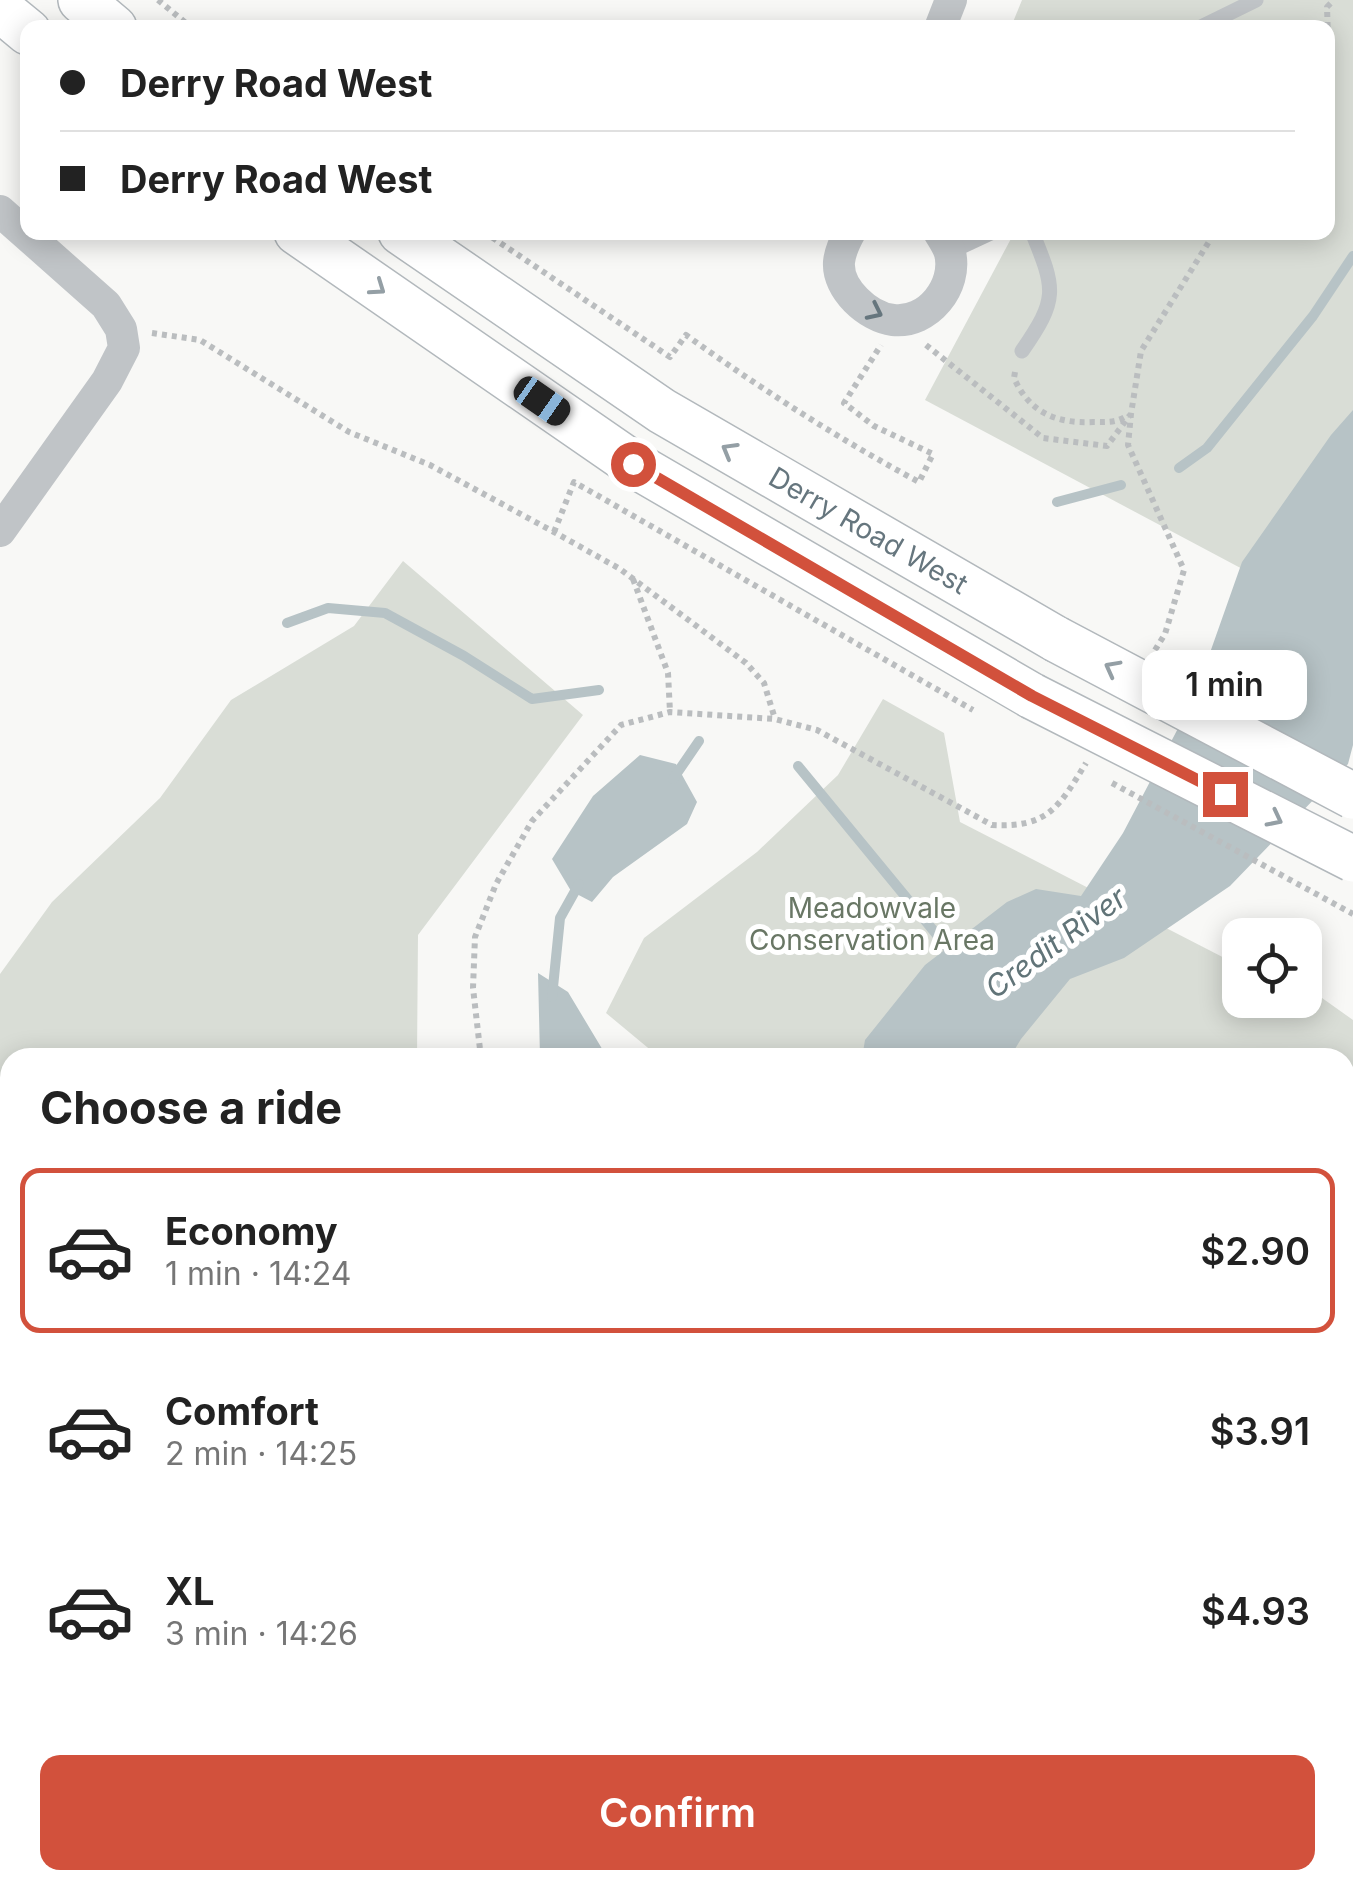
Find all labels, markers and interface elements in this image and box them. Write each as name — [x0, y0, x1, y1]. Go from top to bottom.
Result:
text: Derry Road West — [120, 60, 432, 106]
text: Derry Road West — [120, 156, 432, 202]
one-way arrow — [366, 276, 385, 294]
one-way arrow — [865, 299, 883, 319]
car — [509, 372, 575, 430]
route start — [611, 442, 656, 487]
one-way arrow — [722, 443, 740, 462]
street label: Derry Road West — [763, 460, 974, 601]
callout: 1 min — [1142, 649, 1308, 719]
one-way arrow — [1105, 661, 1123, 681]
text: 1 min — [1185, 665, 1264, 704]
route end — [1203, 772, 1248, 817]
one-way arrow — [1265, 807, 1283, 827]
water label: Credit River — [978, 879, 1133, 1005]
park label: Meadowvale Conservation Area — [749, 891, 995, 957]
map controls — [1222, 918, 1322, 1018]
button: locate — [1222, 918, 1322, 1018]
text: Choose a ride — [40, 1080, 342, 1135]
icon: car — [45, 1206, 135, 1296]
text: Economy — [165, 1208, 338, 1254]
text: $2.90 — [1201, 1228, 1310, 1274]
text: 1 min · 14:24 — [165, 1254, 352, 1293]
icon: car — [45, 1386, 135, 1476]
text: Comfort — [165, 1388, 319, 1434]
text: $3.91 — [1210, 1408, 1310, 1454]
text: 2 min · 14:25 — [165, 1434, 357, 1473]
icon: car — [45, 1566, 135, 1656]
text: XL — [165, 1568, 215, 1614]
text: $4.93 — [1201, 1588, 1310, 1634]
text: 3 min · 14:26 — [165, 1614, 358, 1653]
button: Confirm — [40, 1755, 1315, 1870]

